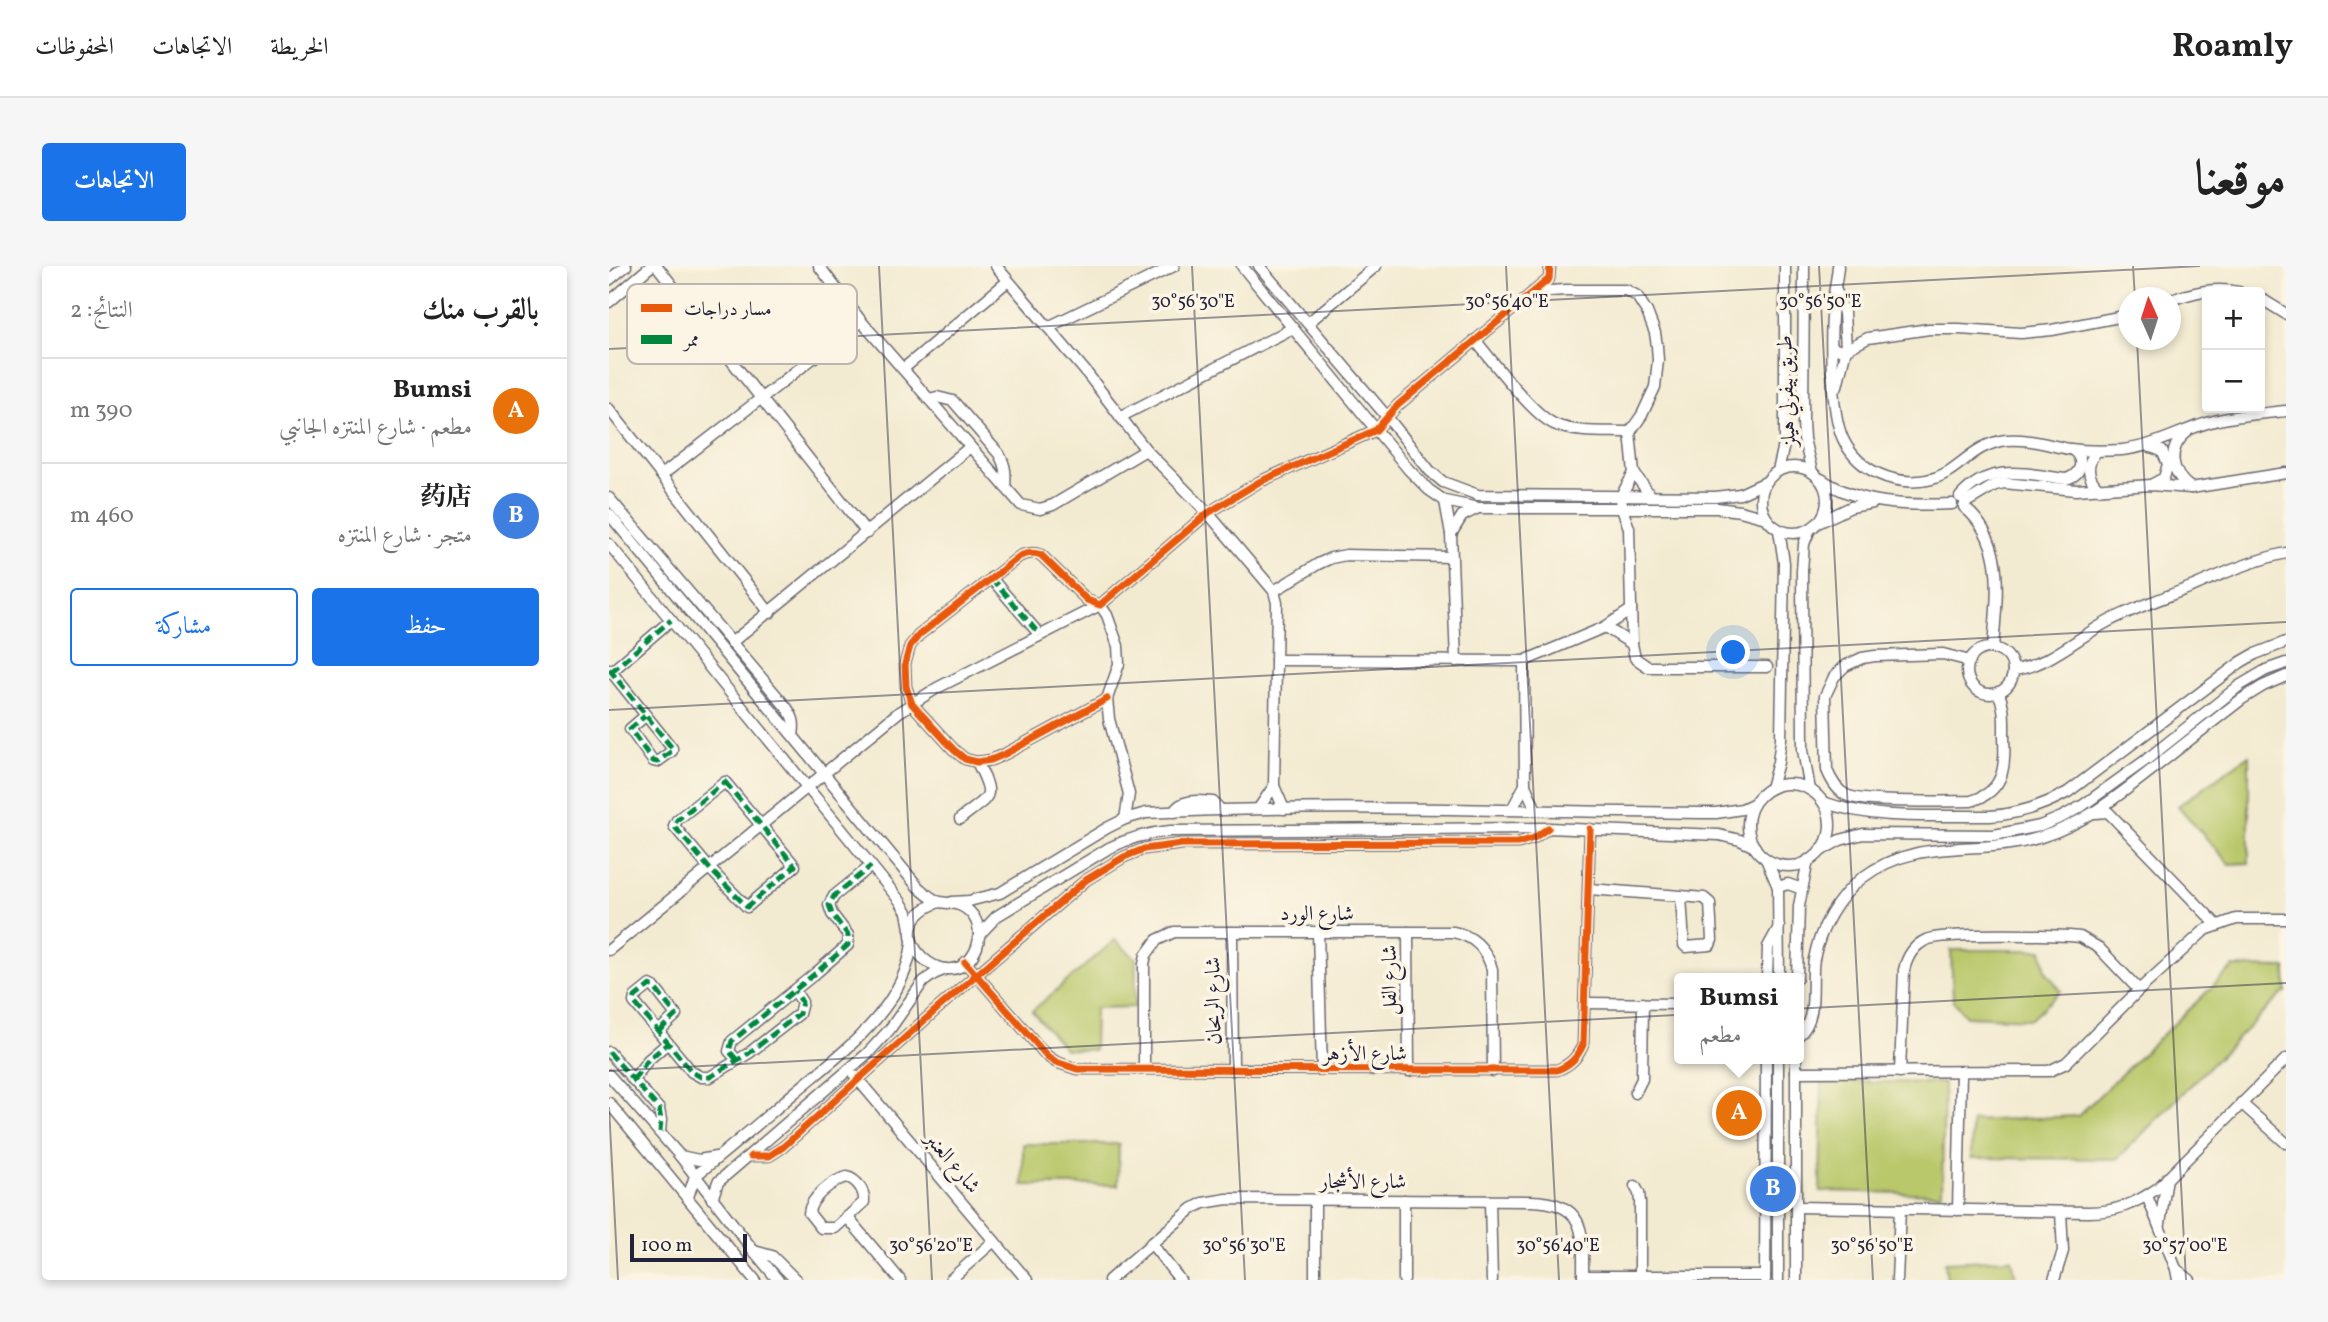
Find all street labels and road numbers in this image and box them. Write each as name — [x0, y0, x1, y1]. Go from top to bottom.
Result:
street label: طريق بيفرلي هيلز — [1771, 335, 1805, 449]
street label: شارع الورد — [1280, 900, 1354, 931]
street label: شارع الفل — [1376, 945, 1407, 1015]
street label: شارع الريحان — [1199, 957, 1232, 1045]
street label: شارع الأزهر — [1321, 1038, 1407, 1071]
street label: شارع العنبر — [914, 1124, 986, 1202]
street label: شارع الأشجار — [1318, 1166, 1406, 1199]

